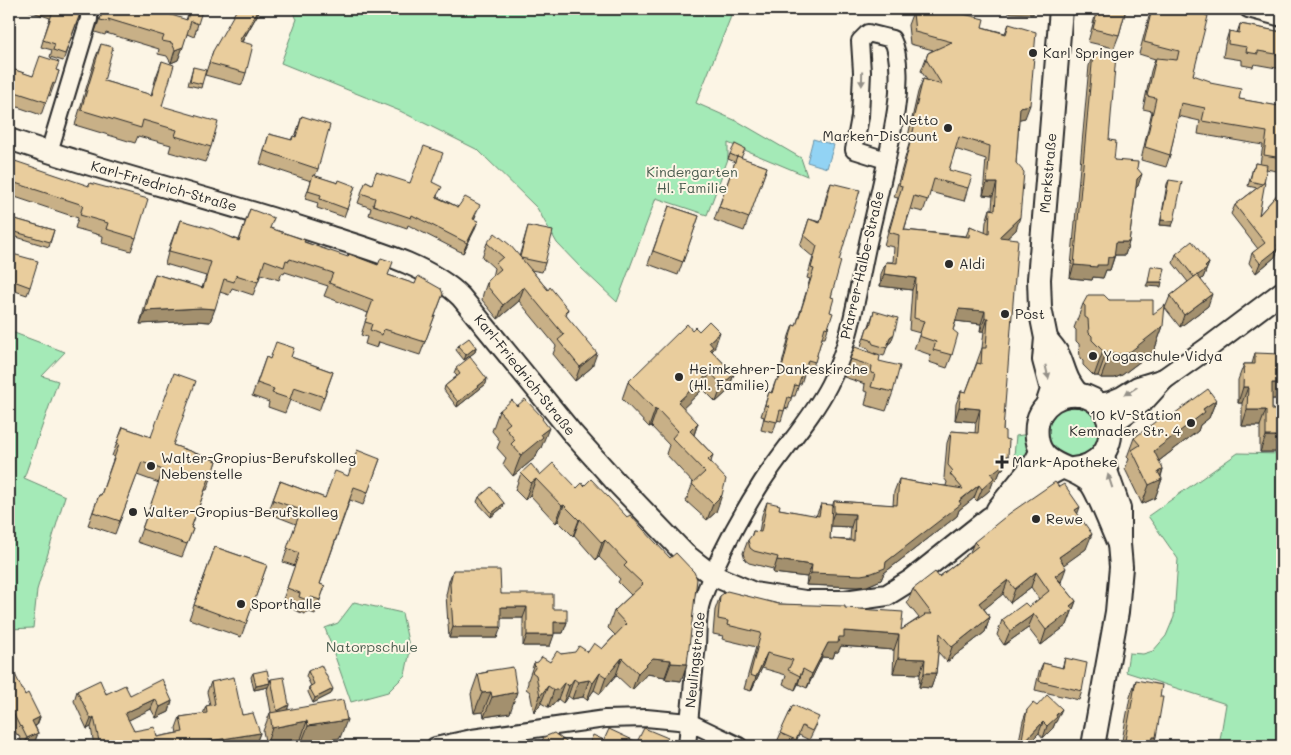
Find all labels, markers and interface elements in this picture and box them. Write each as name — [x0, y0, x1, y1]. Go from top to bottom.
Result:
place label: Karl Springer — [1043, 43, 1135, 62]
marker: Karl Springer — [1027, 47, 1039, 59]
one-way arrow — [858, 71, 866, 87]
place label: Netto Marken-Discount — [823, 110, 938, 145]
marker: Netto Marken-Discount — [942, 122, 954, 134]
street label: Markstraße — [1035, 132, 1060, 214]
street label: Karl-Friedrich-Straße — [89, 156, 239, 215]
park label: Kindergarten Hl. Familie — [646, 162, 738, 197]
street label: Pfarrer-Halbe-Straße — [835, 189, 888, 341]
place label: Aldi — [959, 254, 985, 273]
marker: Aldi — [943, 258, 955, 270]
place label: Post — [1015, 304, 1045, 323]
marker: Post — [999, 308, 1011, 320]
street label: Karl-Friedrich-Straße — [470, 310, 580, 439]
place label: Yogaschule Vidya — [1103, 346, 1223, 365]
marker: Yogaschule Vidya — [1087, 350, 1099, 362]
place label: Heimkehrer-Dankeskirche (Hl. Familie) — [689, 359, 868, 394]
one-way arrow — [1043, 364, 1051, 379]
marker: Heimkehrer-Dankeskirche (Hl. Familie) — [673, 371, 685, 383]
one-way arrow — [1124, 387, 1138, 396]
place label: 10 kV-Station Kemnader Str. 4 — [1069, 405, 1182, 440]
marker: 10 kV-Station Kemnader Str. 4 — [1185, 417, 1197, 429]
place label: Walter-Gropius-Berufskolleg Nebenstelle — [161, 448, 356, 483]
place label: Mark-Apotheke — [1012, 452, 1118, 471]
marker: Mark-Apotheke — [996, 456, 1008, 468]
marker: Walter-Gropius-Berufskolleg Nebenstelle — [145, 460, 157, 472]
one-way arrow — [1106, 474, 1113, 489]
place label: Walter-Gropius-Berufskolleg — [143, 502, 338, 521]
marker: Walter-Gropius-Berufskolleg — [127, 506, 139, 518]
place label: Rewe — [1046, 509, 1083, 528]
marker: Rewe — [1030, 513, 1042, 525]
place label: Sporthalle — [251, 594, 321, 613]
marker: Sporthalle — [235, 598, 247, 610]
street label: Neulingstraße — [680, 611, 709, 709]
park label: Natorpschule — [326, 637, 418, 656]

